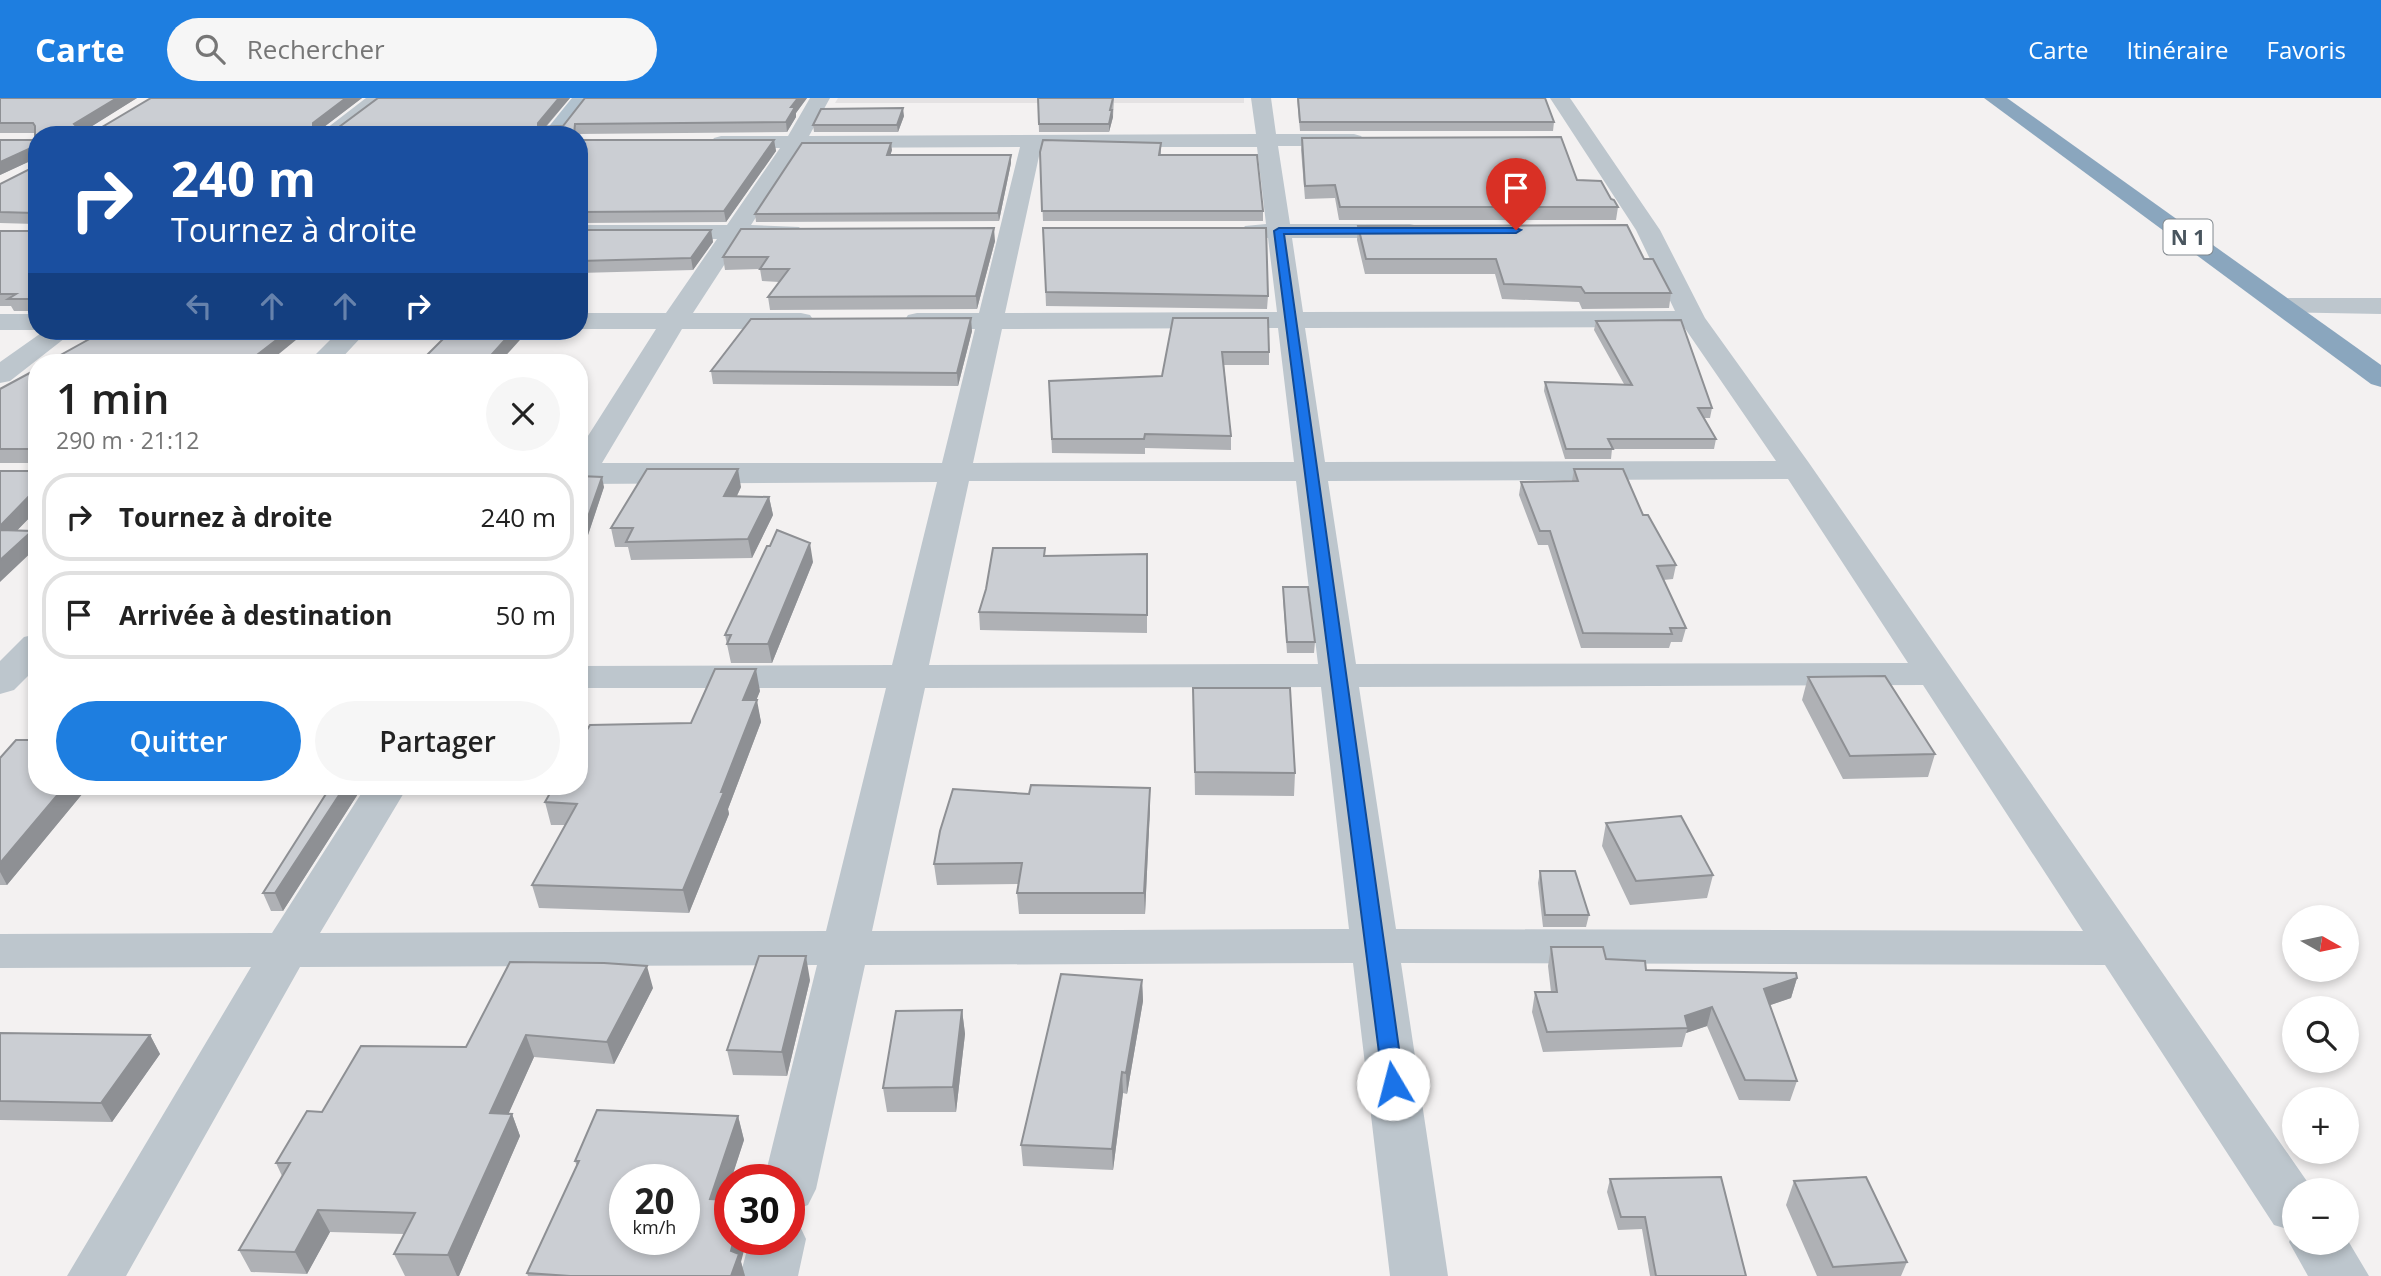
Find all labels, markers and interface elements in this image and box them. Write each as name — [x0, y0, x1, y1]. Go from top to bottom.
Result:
search box — [167, 18, 657, 81]
text: Carte — [35, 27, 125, 72]
icon: search — [191, 30, 229, 68]
text: Rechercher — [247, 31, 385, 67]
text: Carte — [2028, 33, 2089, 66]
text: Itinéraire — [2127, 33, 2229, 66]
text: Favoris — [2267, 33, 2346, 66]
text: 240 m — [171, 145, 316, 211]
icon: right — [56, 154, 147, 245]
pin — [1486, 158, 1546, 230]
icon: arrive — [1497, 169, 1535, 207]
text: Tournez à droite — [171, 208, 417, 251]
road number: N 1 — [2164, 220, 2212, 254]
icon: left — [180, 287, 218, 325]
icon: ahead — [253, 287, 291, 325]
icon: ahead — [326, 287, 364, 325]
icon: right — [399, 287, 437, 325]
text: 1 min — [56, 369, 169, 426]
button: close — [486, 377, 560, 451]
text: 290 m · 21:12 — [56, 424, 199, 456]
icon: right — [60, 498, 98, 536]
text: Tournez à droite — [119, 499, 332, 535]
text: 240 m — [481, 499, 556, 535]
icon: arrive — [60, 596, 98, 634]
text: Arrivée à destination — [119, 597, 392, 633]
text: 50 m — [495, 597, 556, 633]
button: Quitter — [56, 701, 301, 781]
button: Partager — [315, 701, 560, 781]
north arrow — [2282, 905, 2359, 982]
map controls — [2282, 905, 2359, 1255]
button: search — [2282, 996, 2359, 1073]
position arrow — [1356, 1047, 1430, 1121]
button: + — [2282, 1087, 2359, 1164]
speed limit sign: 30 — [714, 1164, 805, 1255]
text: 20 — [634, 1177, 675, 1224]
button: − — [2282, 1178, 2359, 1255]
text: km/h — [633, 1215, 676, 1239]

